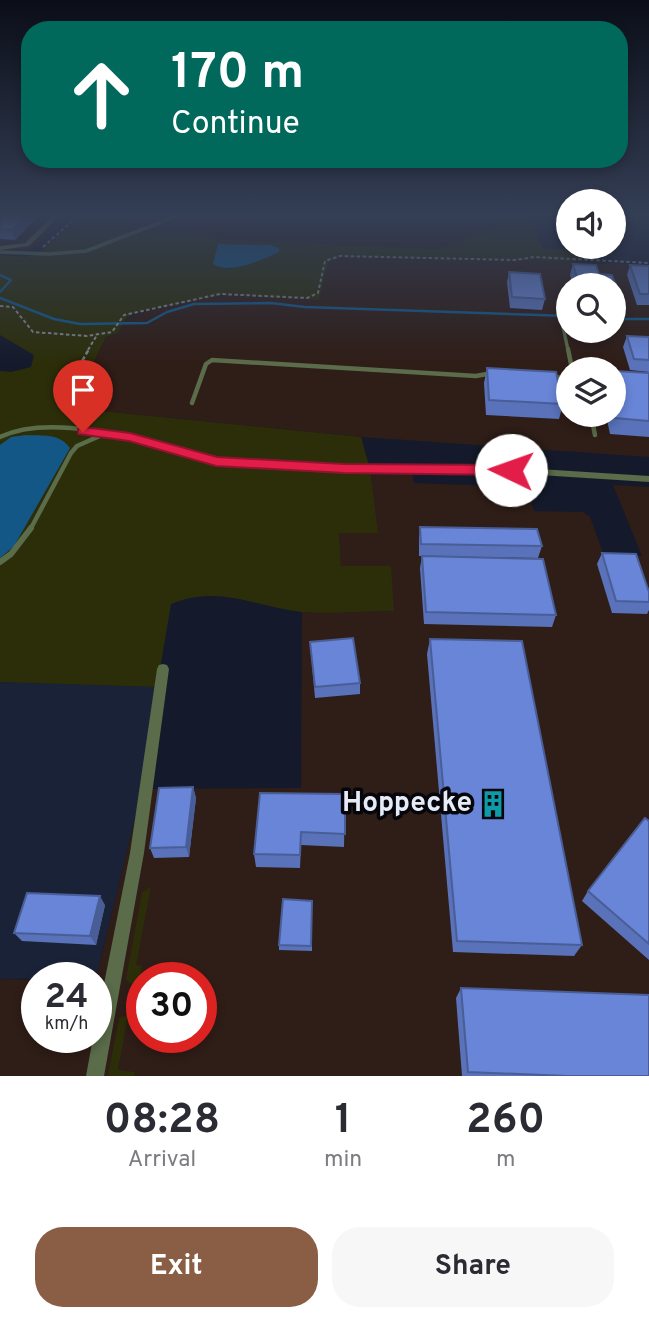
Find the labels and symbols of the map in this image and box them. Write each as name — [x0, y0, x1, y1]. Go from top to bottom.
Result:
pin — [53, 360, 113, 432]
position arrow — [474, 433, 548, 507]
place label: Hoppecke — [342, 786, 472, 822]
building icon: Hoppecke — [478, 789, 508, 819]
speed limit sign: 30 — [126, 962, 217, 1053]

